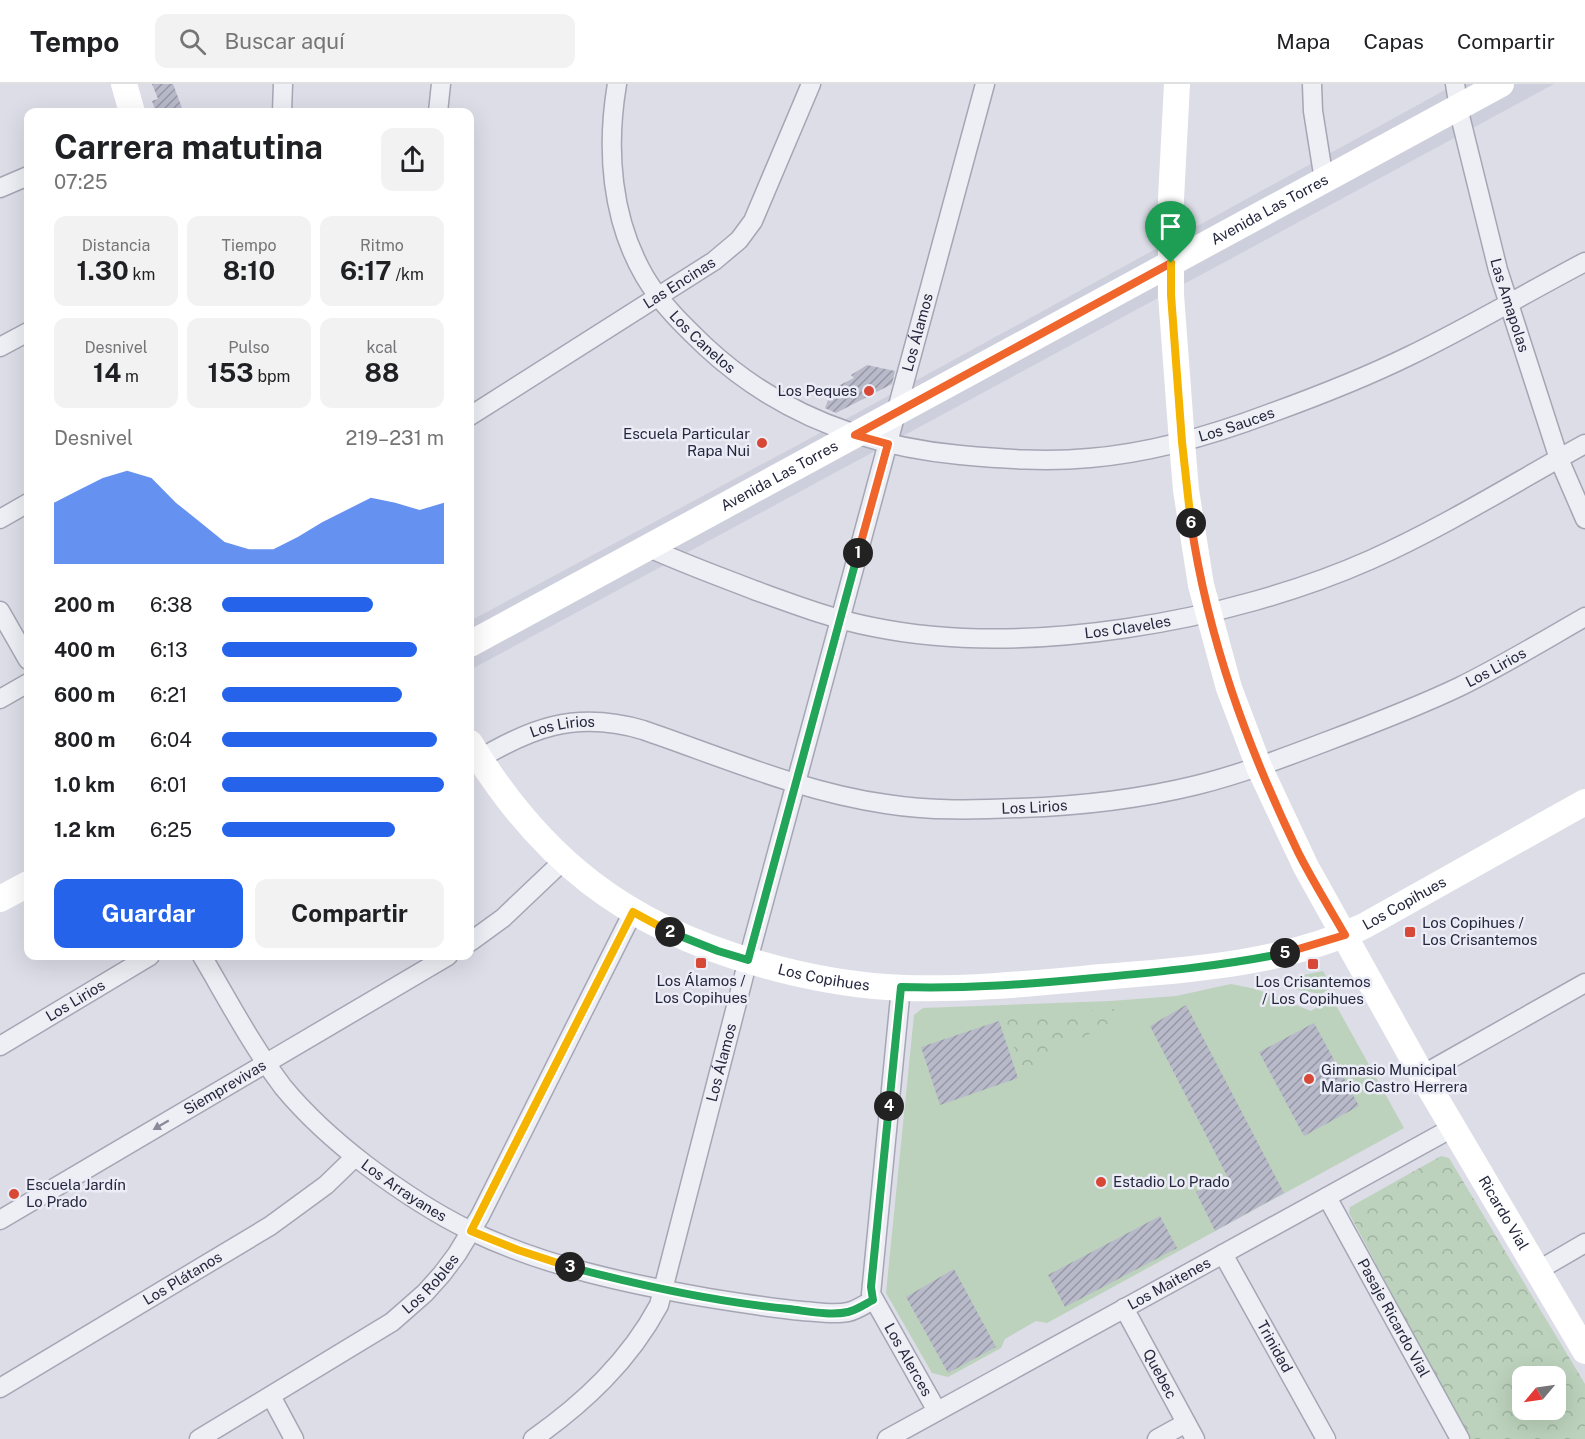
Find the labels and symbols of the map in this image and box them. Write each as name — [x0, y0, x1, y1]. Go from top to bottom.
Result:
street label: Avenida Las Torres — [1208, 171, 1331, 248]
pin — [1145, 201, 1196, 263]
street label: Las Encinas — [640, 253, 718, 312]
street label: Las Amapolas — [1487, 256, 1533, 354]
street label: Los Álamos — [899, 291, 936, 373]
street label: Los Canelos — [666, 307, 739, 376]
place label: Los Peques — [777, 382, 857, 399]
marker: Los Peques — [862, 384, 876, 398]
street label: Los Sauces — [1196, 403, 1277, 445]
place label: Escuela Particular Rapa Nui — [623, 425, 750, 459]
marker: Escuela Particular Rapa Nui — [755, 436, 769, 450]
street label: Avenida Las Torres — [718, 437, 841, 514]
pin: 6 — [1176, 508, 1206, 538]
pin: 1 — [843, 538, 873, 568]
street label: Los Claveles — [1084, 612, 1172, 641]
street label: Los Lirios — [1463, 644, 1529, 690]
street label: Los Lirios — [527, 713, 595, 741]
street label: Los Lirios — [1001, 796, 1068, 817]
street label: Los Copihues — [1359, 873, 1449, 933]
place label: Los Copihues / Los Crisantemos — [1422, 914, 1537, 948]
pin: 2 — [655, 917, 685, 947]
marker: Los Copihues / Los Crisantemos — [1403, 925, 1417, 939]
pin: 5 — [1270, 938, 1300, 968]
marker: Los Álamos / Los Copihues — [694, 956, 708, 970]
marker: Los Crisantemos / Los Copihues — [1306, 957, 1320, 971]
street label: Los Copihues — [776, 960, 871, 993]
place label: Los Álamos / Los Copihues — [655, 972, 747, 1006]
place label: Los Crisantemos / Los Copihues — [1255, 973, 1371, 1007]
street label: Los Lirios — [42, 976, 108, 1025]
street label: Los Álamos — [703, 1021, 739, 1104]
street label: Siemprevivas — [180, 1056, 269, 1118]
place label: Gimnasio Municipal Mario Castro Herrera — [1321, 1061, 1467, 1095]
marker: Gimnasio Municipal Mario Castro Herrera — [1302, 1072, 1316, 1086]
pin: 4 — [874, 1091, 904, 1121]
one-way arrow — [152, 1120, 169, 1130]
street label: Los Arrayanes — [358, 1156, 450, 1225]
place label: Estadio Lo Prado — [1113, 1173, 1230, 1190]
street label: Ricardo Vial — [1475, 1173, 1532, 1253]
marker: Estadio Lo Prado — [1094, 1175, 1108, 1189]
place label: Escuela Jardín Lo Prado — [26, 1176, 126, 1210]
marker: Escuela Jardín Lo Prado — [7, 1187, 21, 1201]
street label: Los Plátanos — [140, 1248, 225, 1308]
street label: Los Robles — [398, 1250, 462, 1317]
pin: 3 — [555, 1252, 585, 1282]
street label: Los Maitenes — [1124, 1254, 1213, 1313]
street label: Pasaje Ricardo Vial — [1354, 1255, 1433, 1380]
street label: Trinidad — [1254, 1317, 1296, 1375]
street label: Los Alerces — [881, 1320, 936, 1399]
street label: Quebec — [1140, 1346, 1181, 1402]
north arrow — [1512, 1366, 1566, 1420]

